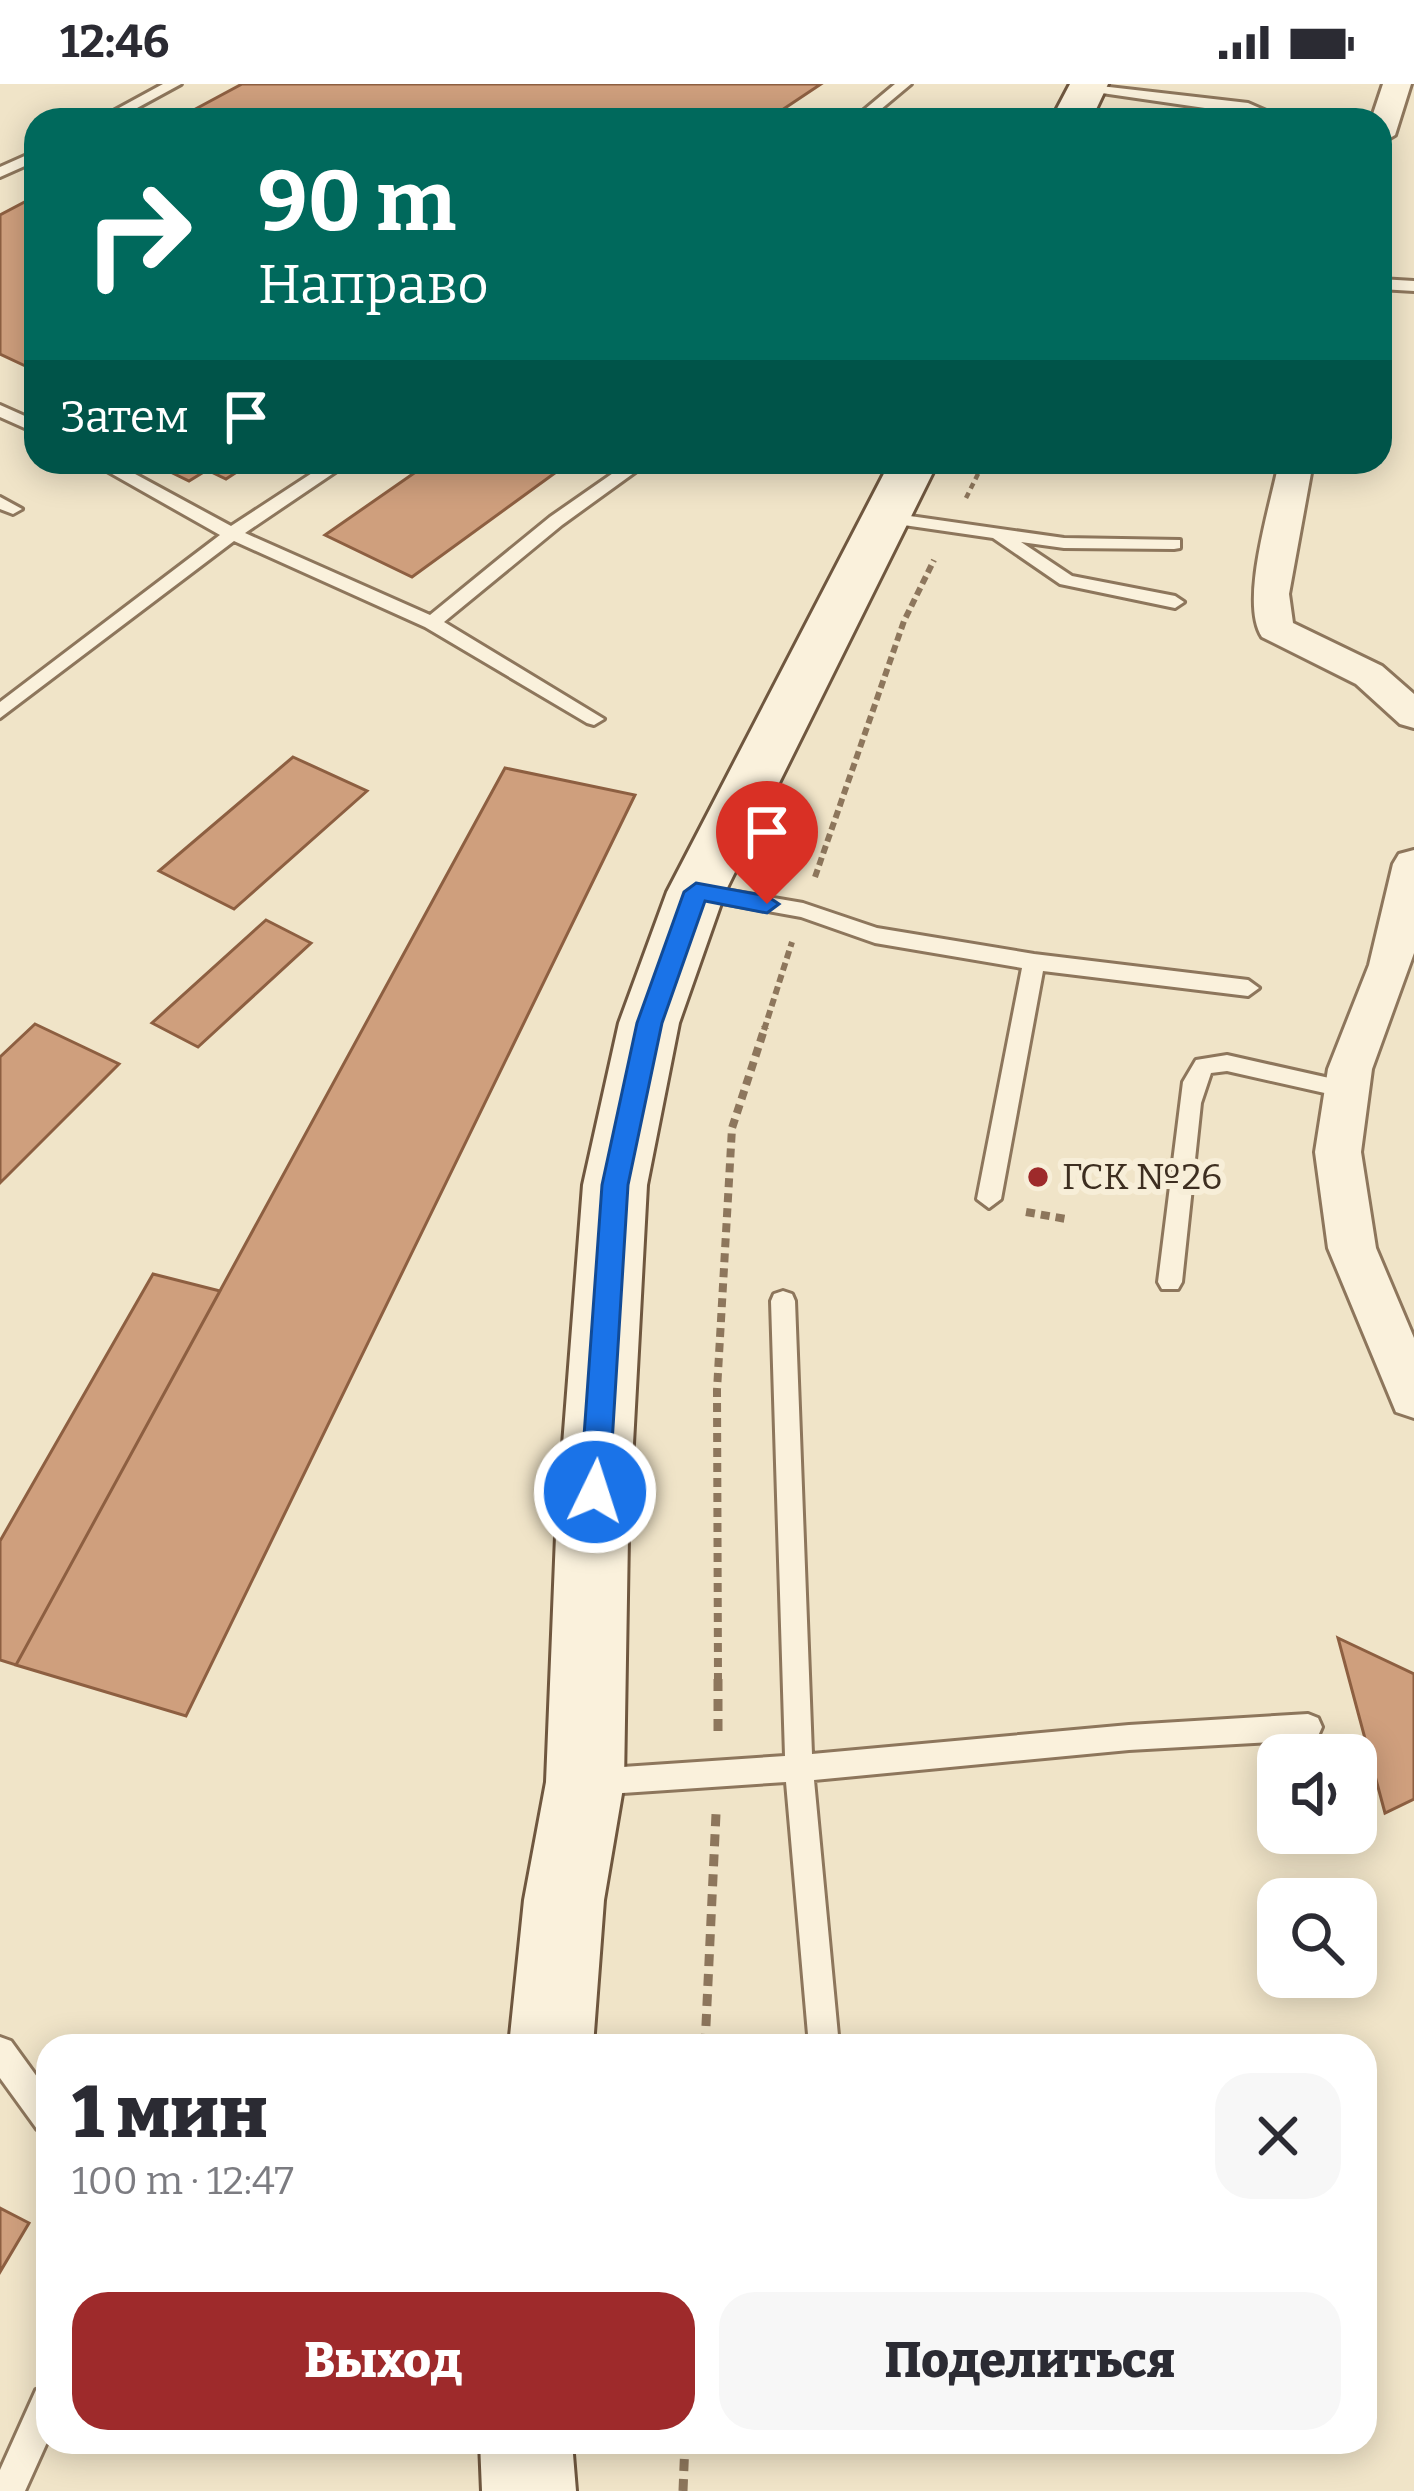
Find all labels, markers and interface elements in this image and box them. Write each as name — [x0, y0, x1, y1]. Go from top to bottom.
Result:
text: 12:46 — [60, 15, 169, 69]
text: 90 m — [258, 151, 456, 252]
icon: right — [60, 156, 216, 312]
text: Направо — [258, 253, 489, 317]
icon: arrive — [213, 384, 279, 450]
text: Затем — [60, 390, 189, 444]
pin — [716, 781, 818, 904]
icon: arrive — [734, 799, 800, 865]
place label: ГСК №26 — [1062, 1155, 1222, 1199]
marker: ГСК №26 — [1025, 1164, 1051, 1190]
position arrow — [532, 1429, 658, 1555]
map controls — [1257, 1734, 1377, 1998]
button: sound — [1257, 1734, 1377, 1854]
button: search — [1257, 1878, 1377, 1998]
text: 1 мин — [72, 2070, 268, 2156]
button: close — [1215, 2073, 1341, 2199]
text: 100 m · 12:47 — [72, 2158, 294, 2204]
button: Выход — [72, 2292, 695, 2430]
button: Поделиться — [719, 2292, 1341, 2430]

